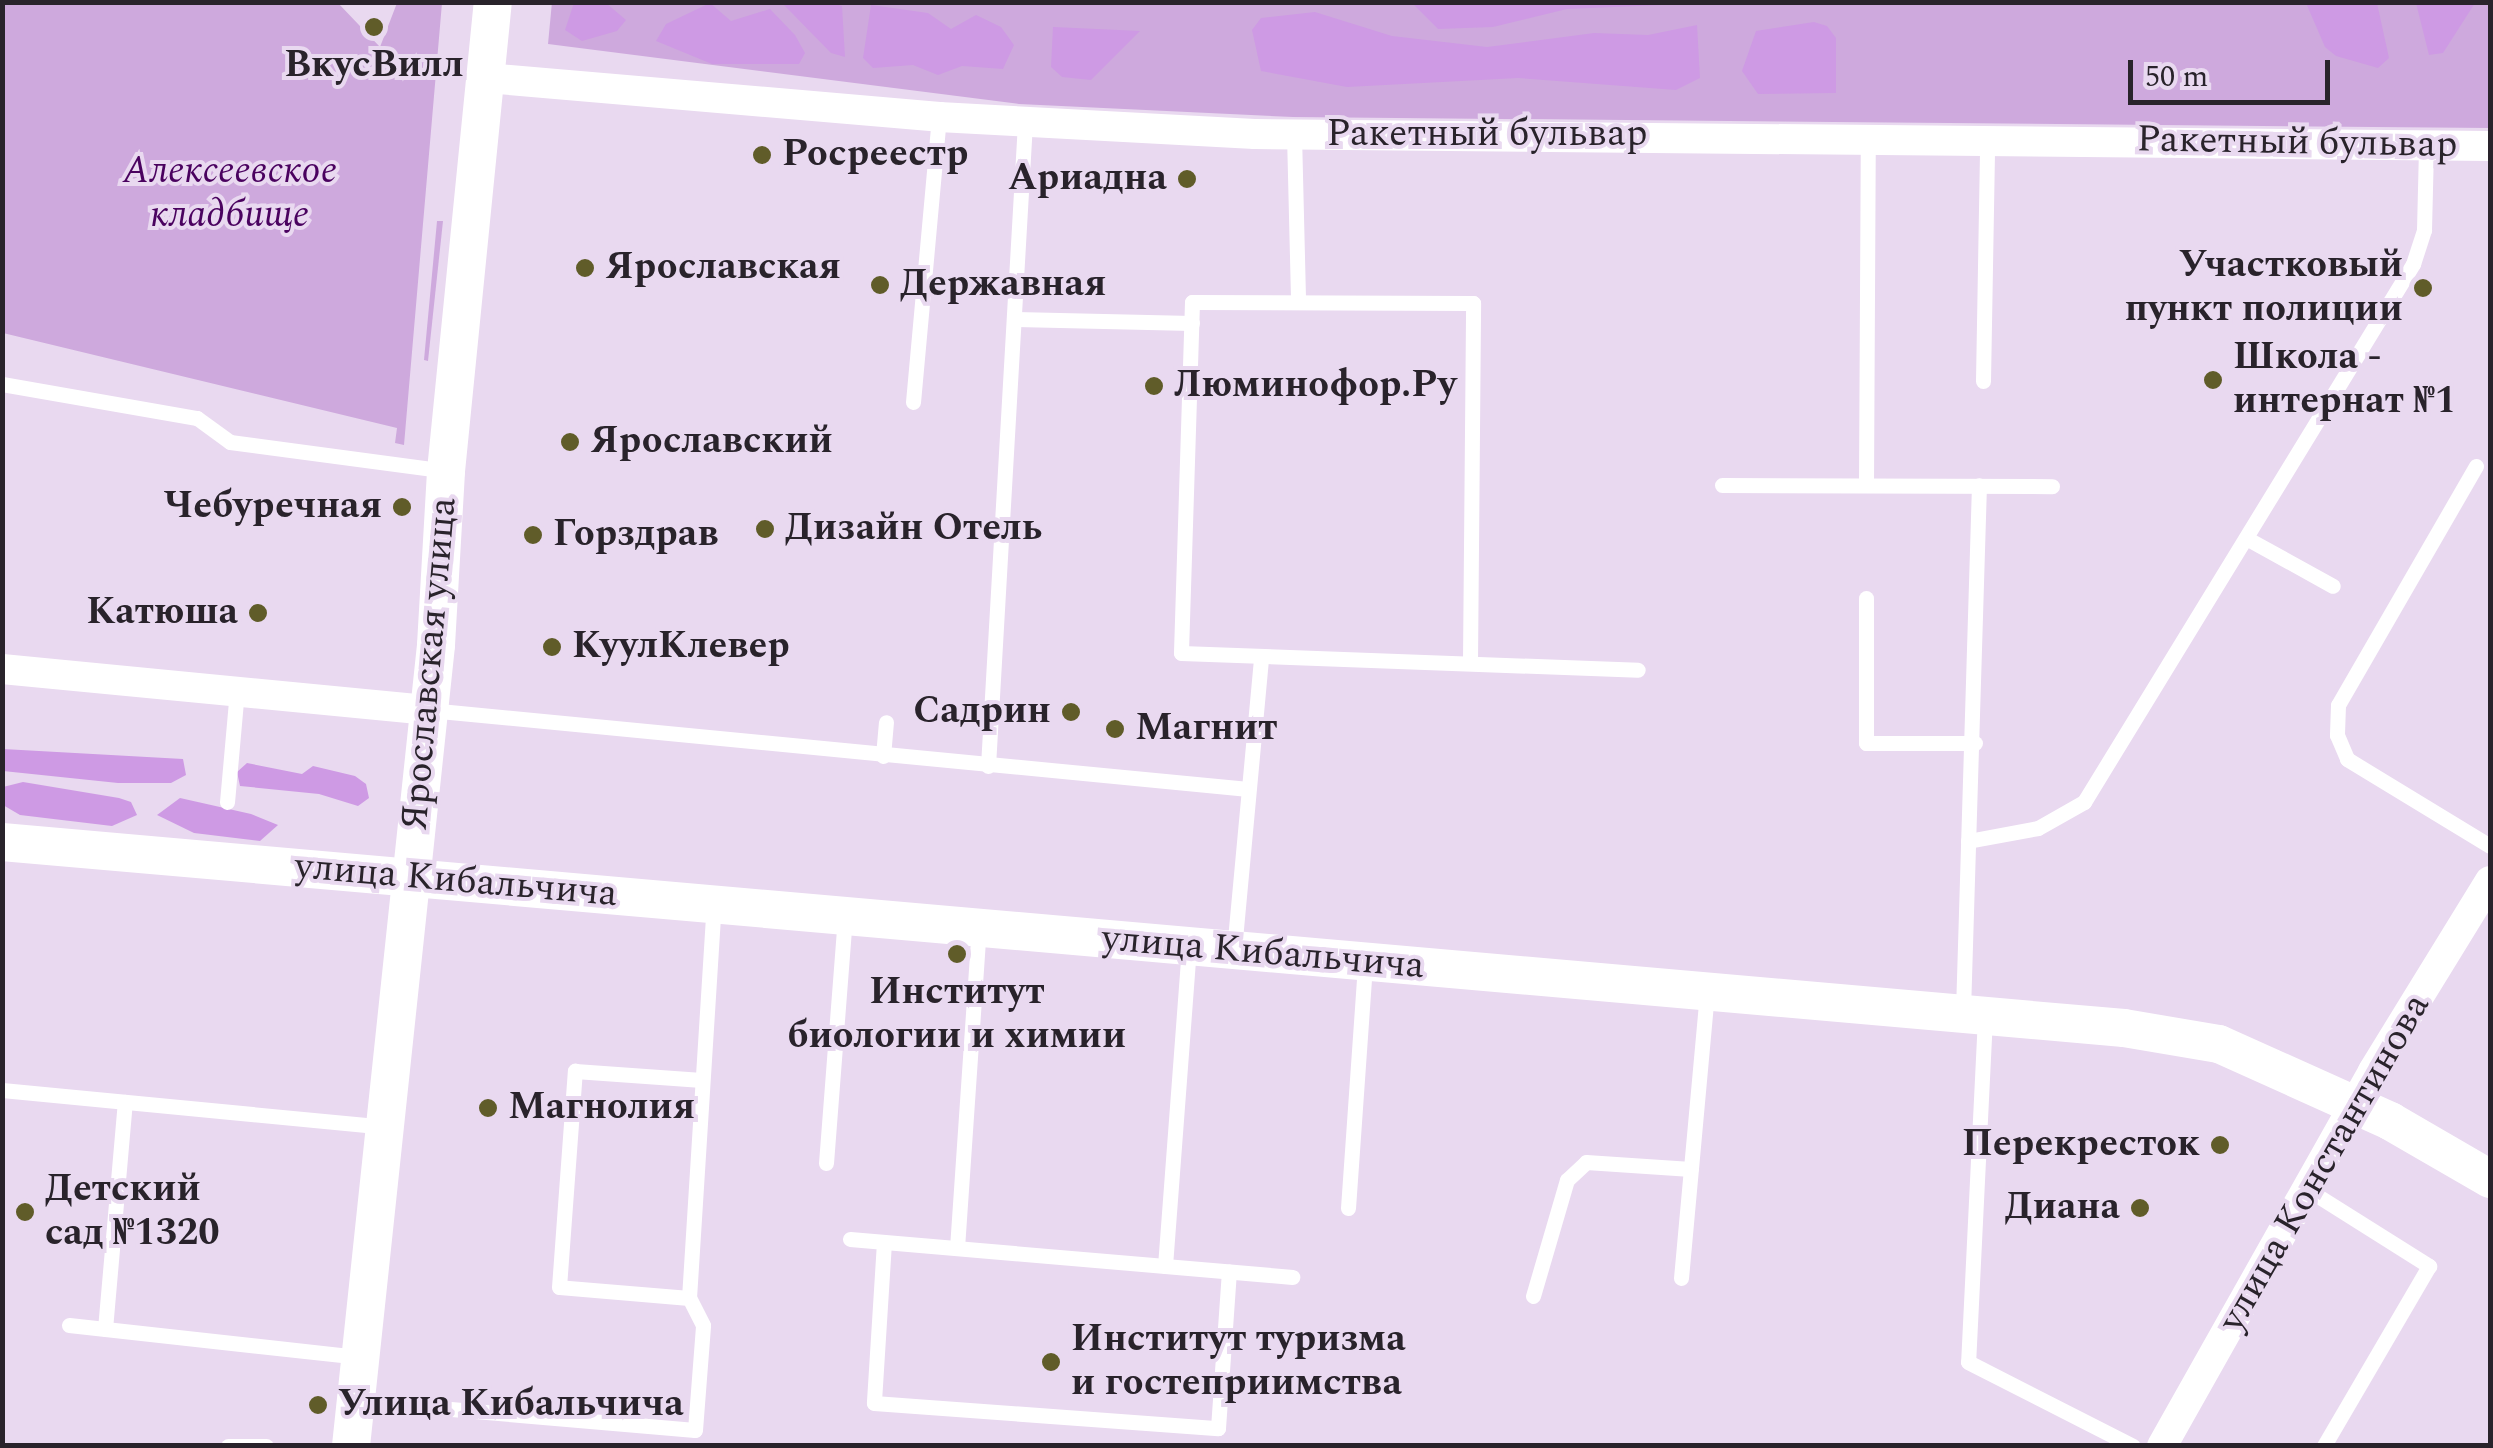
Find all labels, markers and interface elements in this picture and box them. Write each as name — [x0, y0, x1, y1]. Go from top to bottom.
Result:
marker: ВкусВилл — [363, 16, 385, 38]
scale bar — [2133, 40, 2336, 102]
place label: ВкусВилл — [284, 43, 464, 89]
text: 50 m — [2145, 54, 2208, 100]
street label: Ракетный бульвар — [1327, 112, 1647, 158]
street label: Ракетный бульвар — [2136, 117, 2458, 169]
place label: Росреестр — [782, 132, 968, 178]
marker: Росреестр — [751, 144, 773, 166]
park label: Алексеевское кладбище — [123, 149, 337, 238]
place label: Ариадна — [1008, 156, 1167, 202]
marker: Ариадна — [1176, 168, 1198, 190]
place label: Участковый пункт полиции — [2125, 243, 2403, 332]
place label: Ярославская — [605, 245, 841, 291]
marker: Ярославская — [574, 257, 596, 279]
place label: Державная — [900, 262, 1106, 308]
marker: Державная — [869, 274, 891, 296]
marker: Участковый пункт полиции — [2412, 277, 2434, 299]
place label: Школа - интернат №1 — [2233, 335, 2456, 424]
place label: Люминофор.Ру — [1174, 363, 1456, 409]
marker: Школа - интернат №1 — [2202, 369, 2224, 391]
marker: Люминофор.Ру — [1143, 375, 1165, 397]
place label: Ярославский — [590, 419, 833, 465]
marker: Ярославский — [559, 431, 581, 453]
place label: Чебуречная — [164, 484, 382, 530]
street label: Ярославская улица — [393, 495, 467, 833]
marker: Чебуречная — [391, 496, 413, 518]
place label: Дизайн Отель — [785, 506, 1042, 552]
place label: Горздрав — [553, 512, 718, 558]
marker: Дизайн Отель — [754, 518, 776, 540]
marker: Горздрав — [522, 524, 544, 546]
place label: Катюша — [86, 590, 238, 636]
marker: Катюша — [247, 602, 269, 624]
place label: КуулКлевер — [572, 624, 790, 670]
marker: КуулКлевер — [541, 636, 563, 658]
place label: Садрин — [913, 689, 1051, 735]
marker: Садрин — [1060, 701, 1082, 723]
place label: Магнит — [1135, 706, 1277, 752]
marker: Магнит — [1104, 718, 1126, 740]
street label: улица Кибальчича — [293, 844, 619, 918]
street label: улица Кибальчича — [1100, 916, 1426, 990]
marker: Институт биологии и химии — [946, 943, 968, 965]
place label: Институт биологии и химии — [788, 970, 1126, 1060]
street label: улица Константинова — [2210, 986, 2440, 1340]
place label: Магнолия — [508, 1085, 695, 1131]
marker: Магнолия — [477, 1097, 499, 1119]
place label: Перекресток — [1962, 1122, 2200, 1168]
marker: Перекресток — [2209, 1134, 2231, 1156]
place label: Детский сад №1320 — [45, 1167, 220, 1256]
place label: Диана — [2005, 1185, 2120, 1231]
marker: Диана — [2129, 1197, 2151, 1219]
marker: Детский сад №1320 — [14, 1201, 36, 1223]
place label: Институт туризма и гостеприимства — [1071, 1317, 1406, 1406]
marker: Институт туризма и гостеприимства — [1040, 1351, 1062, 1373]
place label: Улица Кибальчича — [338, 1382, 684, 1428]
marker: Улица Кибальчича — [307, 1394, 329, 1416]

